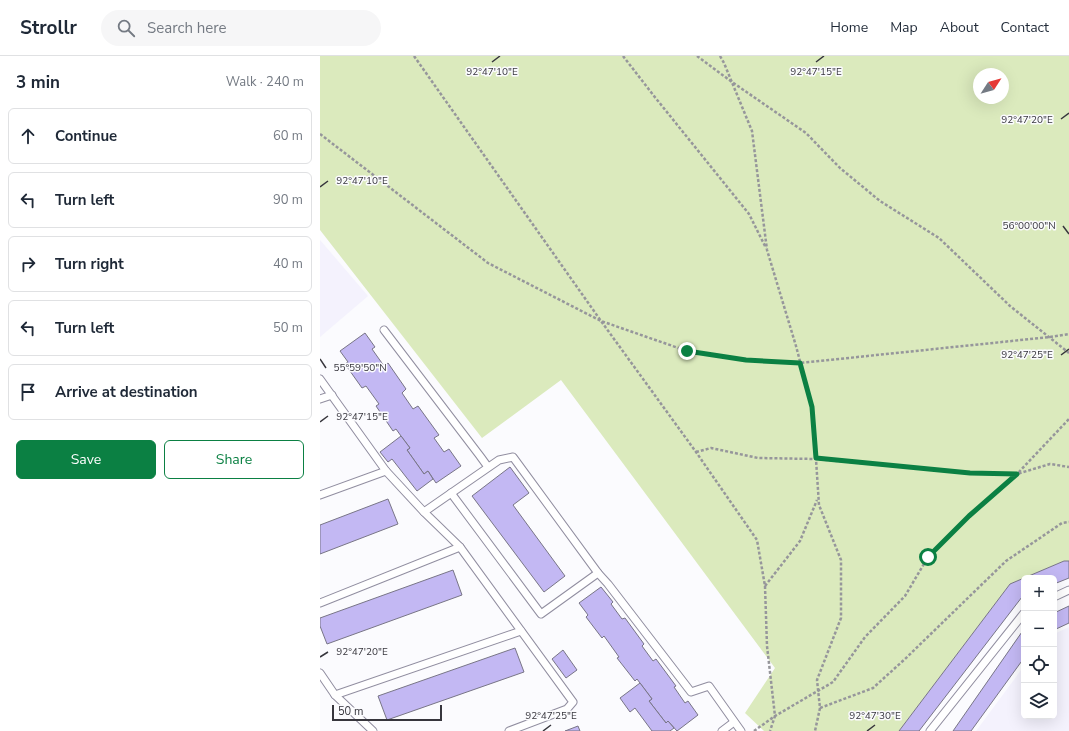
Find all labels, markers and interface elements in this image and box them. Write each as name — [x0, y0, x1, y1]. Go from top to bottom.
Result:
search box — [101, 10, 381, 46]
text: Strollr — [20, 15, 77, 41]
icon: search — [115, 17, 137, 39]
text: Search here — [147, 18, 227, 38]
text: Home — [830, 18, 868, 37]
text: Map — [890, 18, 918, 37]
text: About — [940, 18, 979, 37]
text: Contact — [1001, 18, 1049, 37]
text: 92°47'10"E — [466, 65, 518, 79]
text: 92°47'15"E — [790, 65, 842, 79]
north arrow — [973, 68, 1009, 104]
text: 3 min — [16, 71, 60, 94]
text: Walk · 240 m — [226, 73, 304, 91]
text: 92°47'20"E — [1001, 113, 1053, 127]
icon: ahead — [17, 125, 39, 147]
text: Continue — [55, 126, 117, 146]
text: 60 m — [273, 127, 303, 145]
text: 92°47'10"E — [336, 174, 388, 188]
icon: left — [17, 189, 39, 211]
text: Turn left — [55, 190, 114, 210]
text: 90 m — [273, 191, 303, 209]
text: 56°00'00"N — [1002, 219, 1056, 233]
icon: right — [17, 253, 39, 275]
text: Turn right — [55, 254, 124, 274]
text: 40 m — [273, 255, 303, 273]
icon: left — [17, 317, 39, 339]
text: Turn left — [55, 318, 114, 338]
text: 50 m — [273, 319, 303, 337]
route end — [678, 342, 696, 360]
text: 92°47'25"E — [1001, 348, 1053, 362]
text: 55°59'50"N — [333, 361, 387, 375]
icon: arrive — [17, 381, 39, 403]
text: Arrive at destination — [55, 382, 198, 402]
text: 92°47'15"E — [336, 410, 388, 424]
button: Save — [16, 440, 156, 479]
button: Share — [164, 440, 304, 479]
route start — [919, 548, 937, 566]
map controls — [1021, 575, 1057, 719]
button: + — [1021, 575, 1057, 611]
button: − — [1021, 611, 1057, 647]
text: 92°47'20"E — [336, 645, 388, 659]
button: locate — [1021, 647, 1057, 683]
button: layers — [1021, 683, 1057, 719]
scale bar — [332, 703, 442, 722]
text: 50 m — [338, 704, 363, 719]
text: 92°47'25"E — [525, 709, 577, 723]
text: 92°47'30"E — [849, 709, 901, 723]

